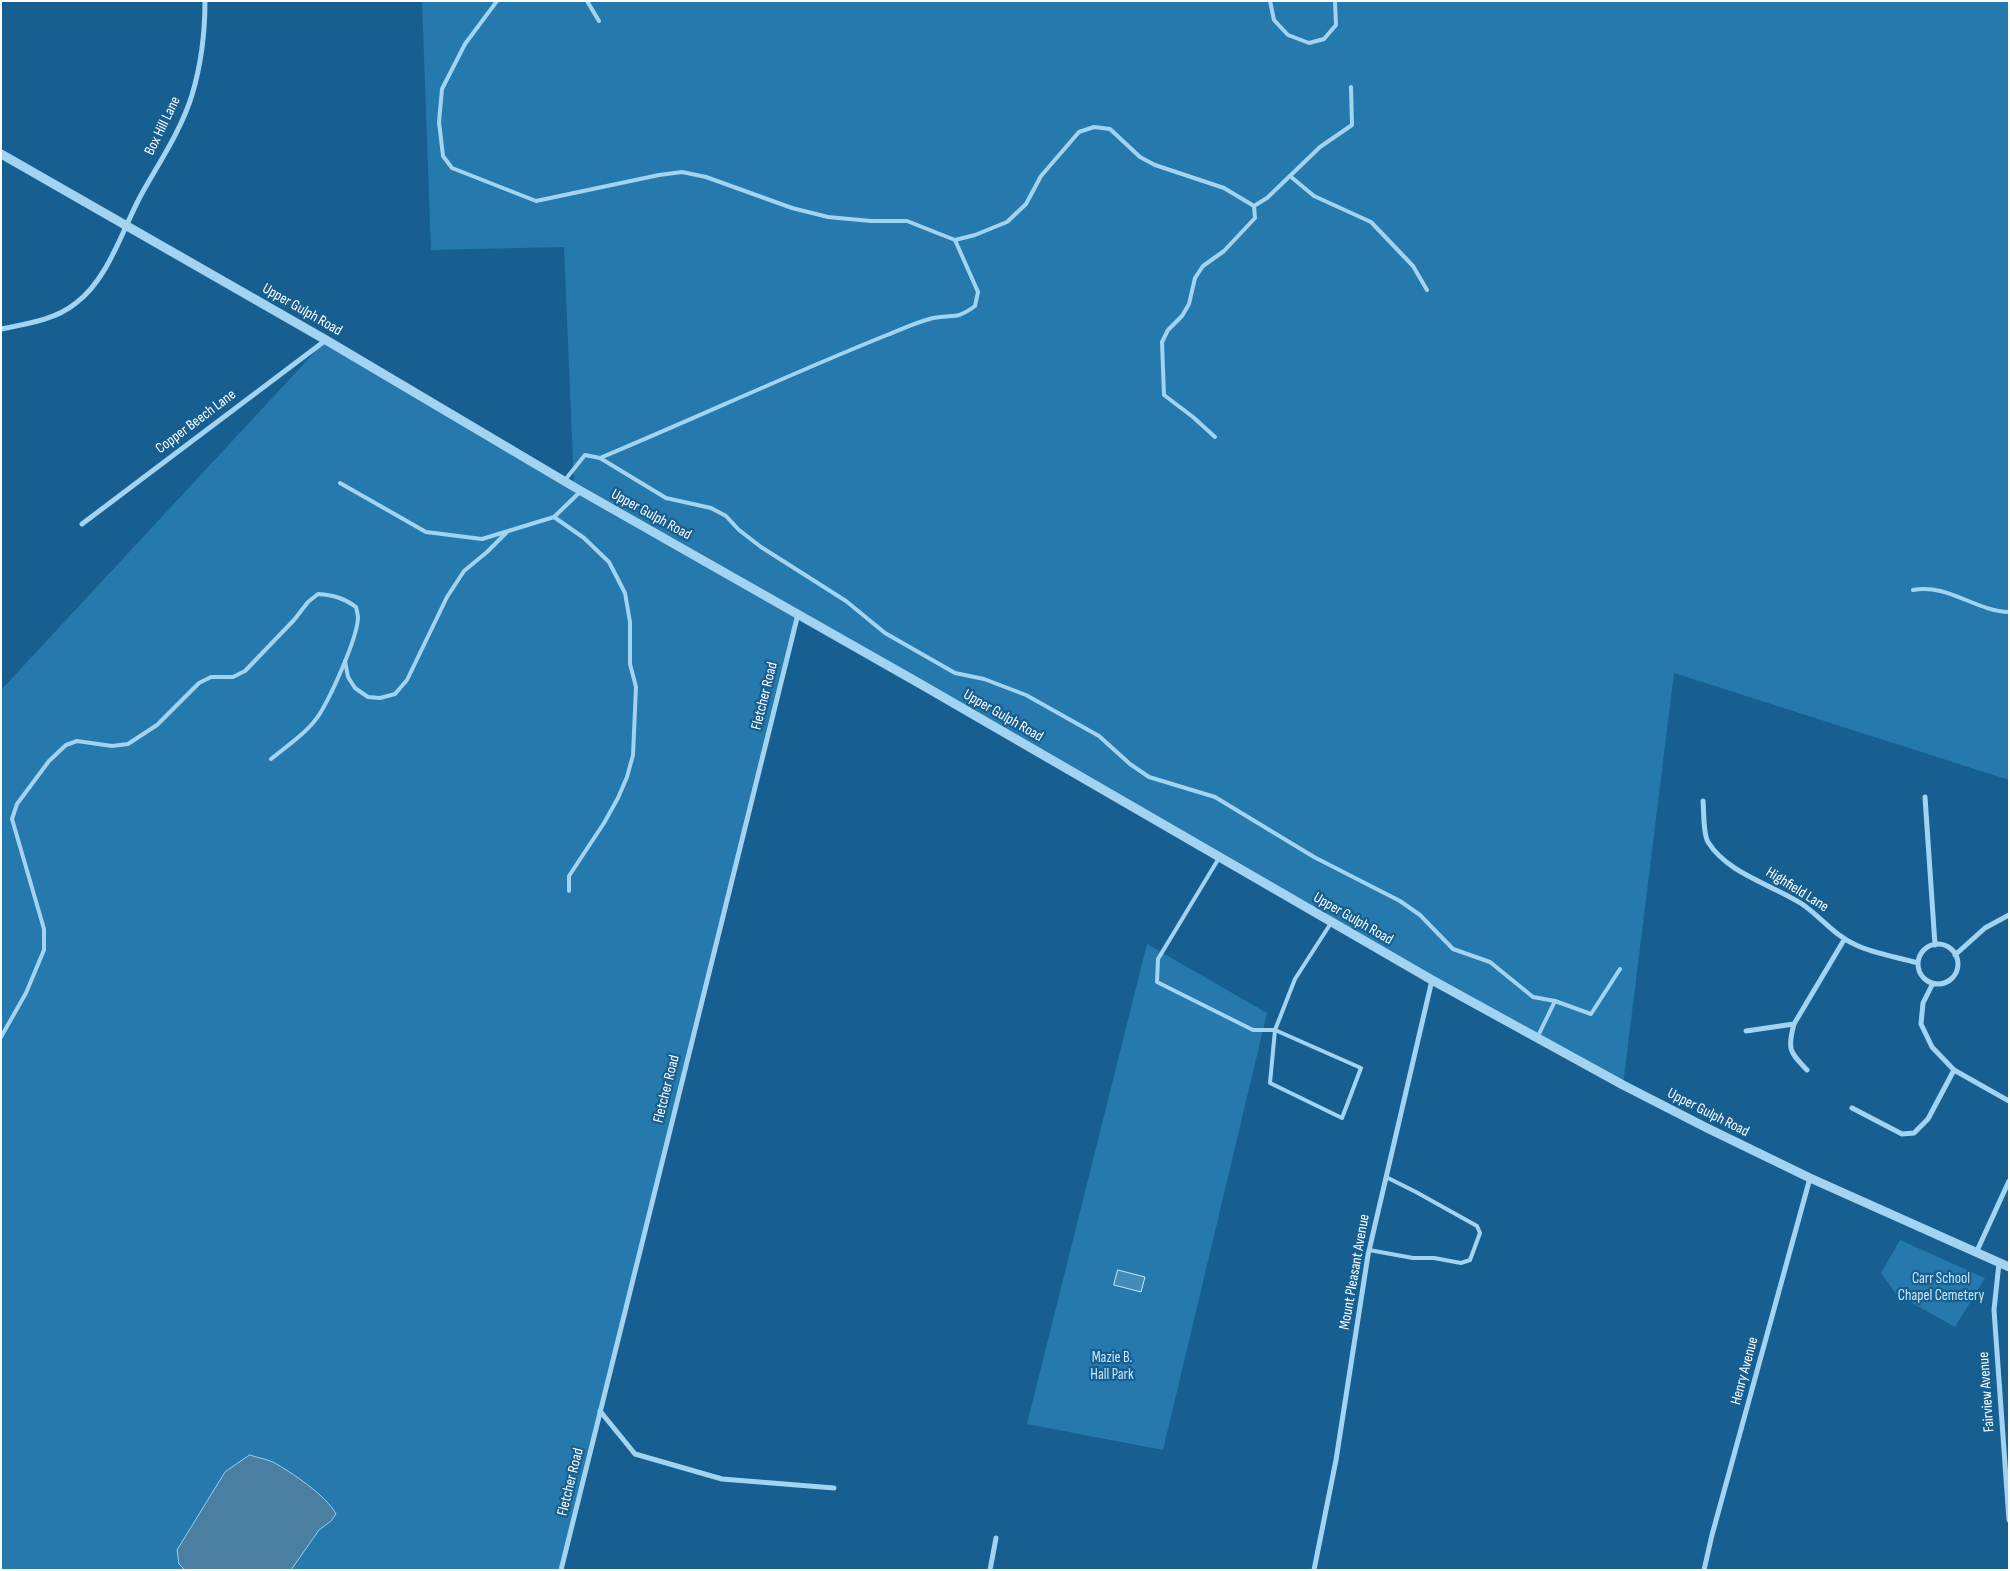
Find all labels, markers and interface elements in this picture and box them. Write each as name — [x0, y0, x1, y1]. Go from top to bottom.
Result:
street label: Box Hill Lane — [141, 94, 185, 158]
street label: Upper Gulph Road — [259, 280, 345, 340]
street label: Copper Beech Lane — [152, 386, 240, 458]
street label: Upper Gulph Road — [608, 486, 694, 544]
street label: Fletcher Road — [748, 660, 782, 732]
street label: Upper Gulph Road — [960, 686, 1046, 746]
street label: Highfield Lane — [1762, 864, 1832, 916]
street label: Upper Gulph Road — [1310, 889, 1396, 949]
street label: Fletcher Road — [650, 1053, 684, 1125]
street label: Upper Gulph Road — [1664, 1085, 1752, 1141]
street label: Mount Pleasant Avenue — [1336, 1213, 1374, 1331]
park label: Carr School Chapel Cemetery — [1898, 1270, 1984, 1305]
street label: Henry Avenue — [1727, 1335, 1763, 1407]
park label: Mazie B. Hall Park — [1090, 1349, 1134, 1384]
street label: Fairview Avenue — [1975, 1351, 1999, 1433]
street label: Fletcher Road — [554, 1446, 588, 1518]

